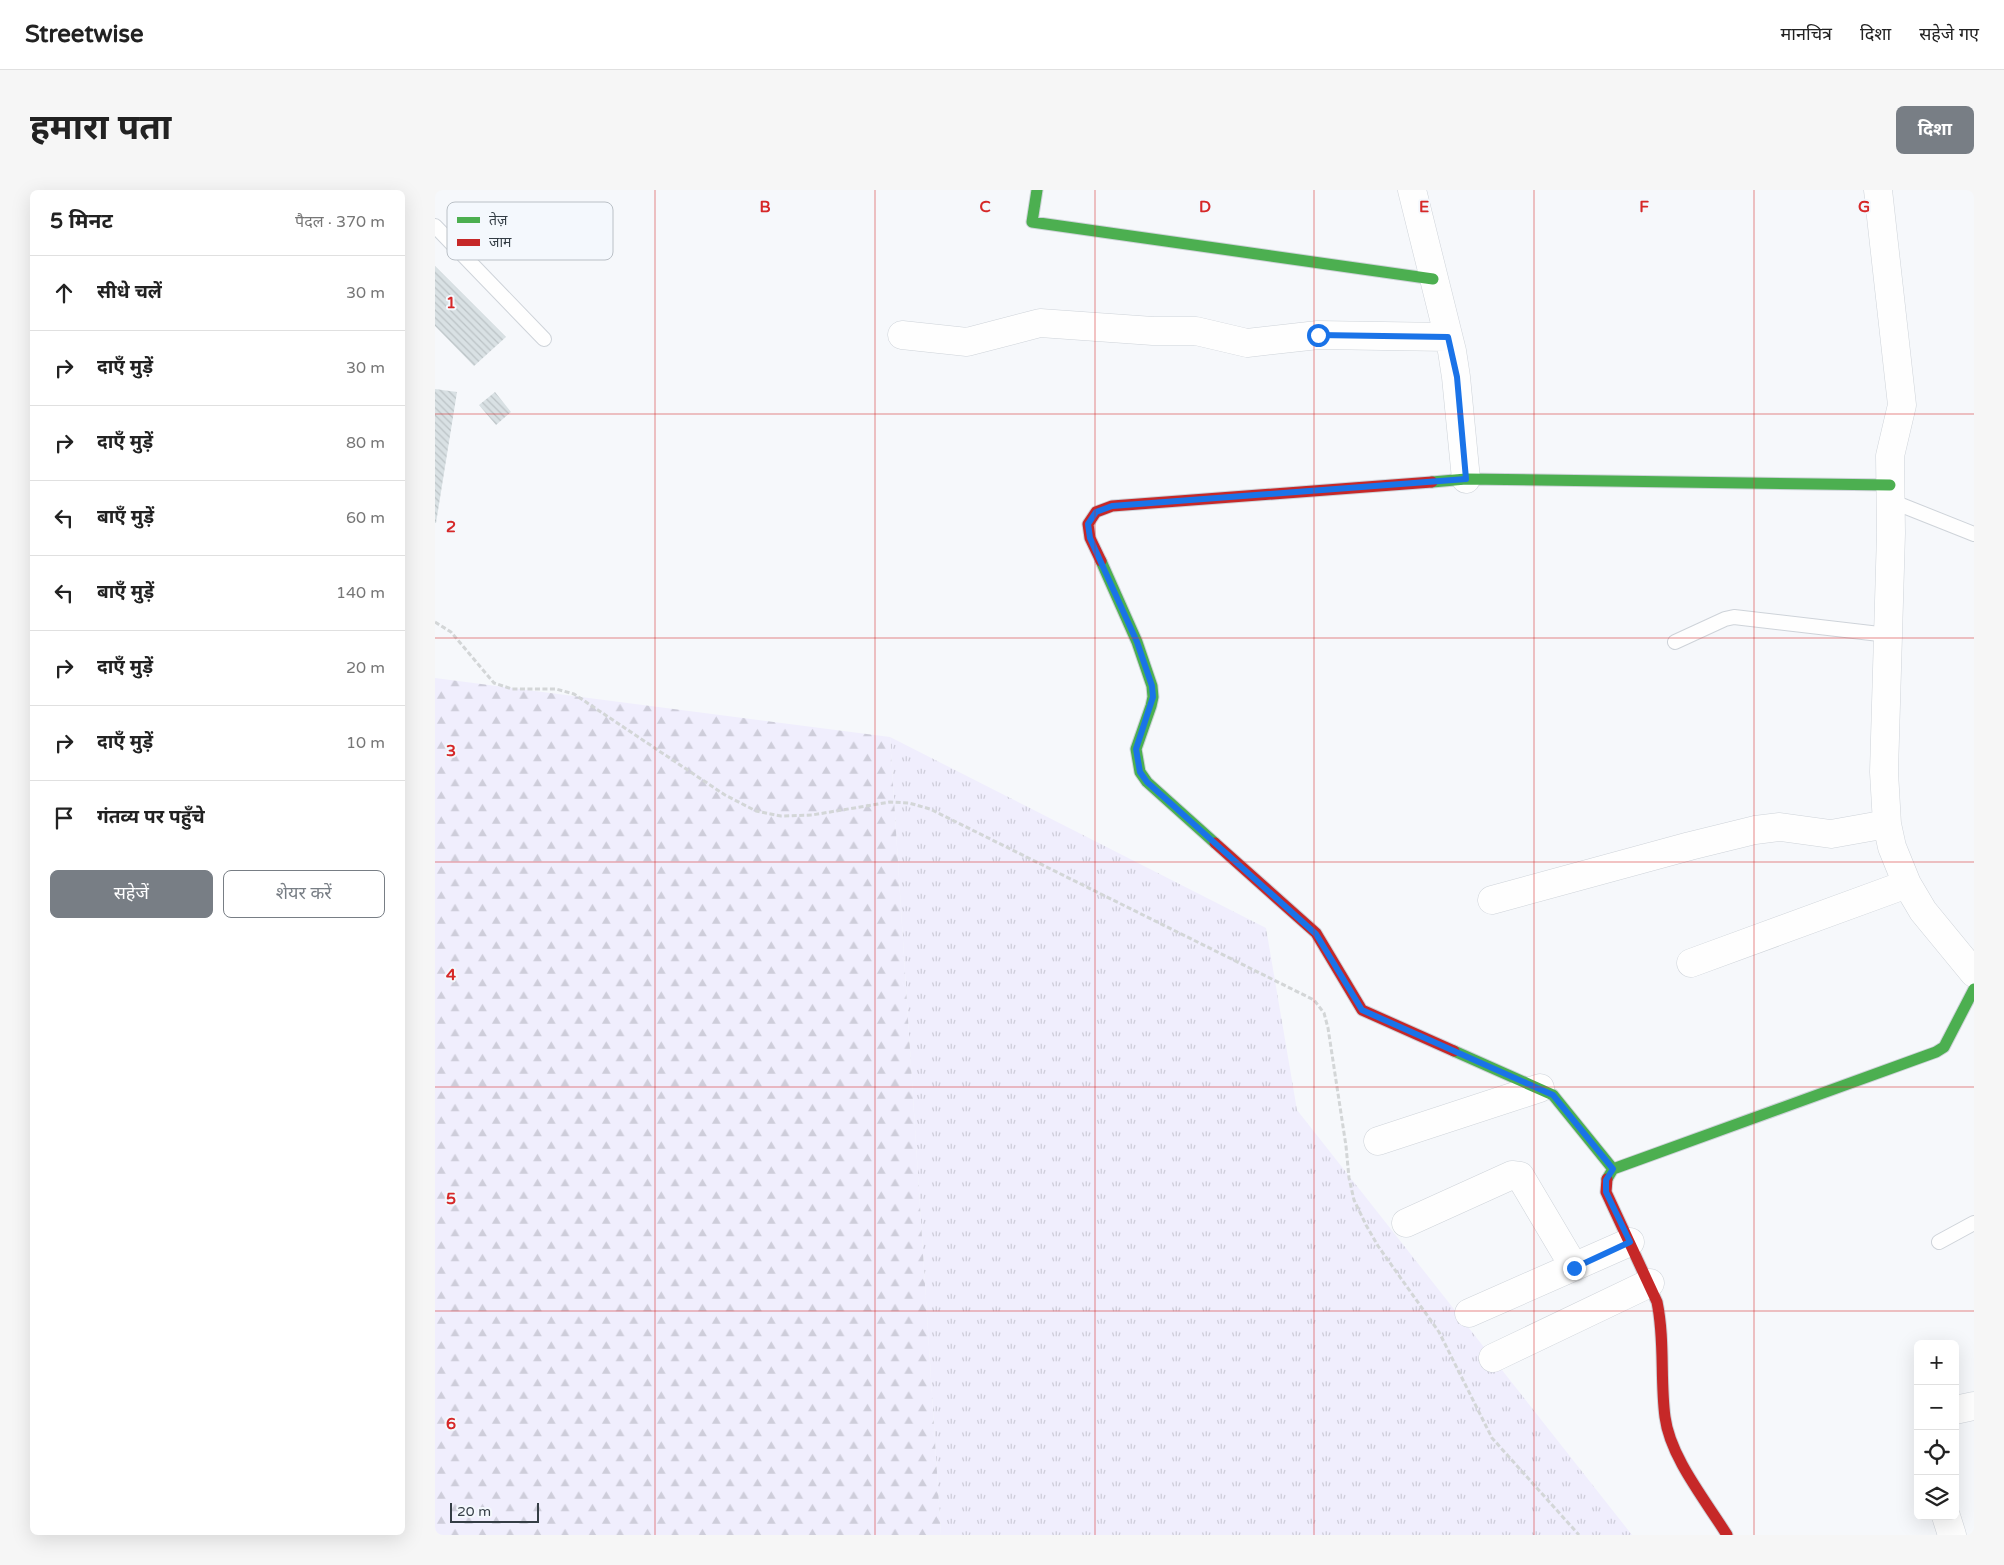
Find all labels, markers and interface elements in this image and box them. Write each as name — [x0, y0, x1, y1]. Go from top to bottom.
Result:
text: Streetwise — [25, 20, 144, 49]
text: मानचित्र — [1781, 23, 1832, 45]
text: दिशा — [1860, 23, 1891, 45]
text: सहेजे गए — [1919, 23, 1979, 45]
button: दिशा — [1896, 106, 1974, 154]
text: हमारा पता — [30, 107, 171, 149]
text: B — [759, 197, 771, 217]
text: C — [979, 197, 991, 217]
text: D — [1199, 197, 1211, 217]
text: E — [1419, 197, 1429, 217]
text: F — [1639, 197, 1649, 217]
text: G — [1858, 197, 1870, 217]
legend — [447, 202, 613, 260]
text: 5 मिनट — [50, 209, 113, 234]
text: तेज़ — [489, 211, 508, 229]
text: पैदल · 370 m — [295, 212, 385, 232]
text: जाम — [489, 234, 512, 251]
icon: ahead — [50, 279, 78, 307]
text: सीधे चलें — [97, 281, 162, 303]
text: 30 m — [346, 283, 385, 303]
text: 1 — [446, 293, 456, 313]
route start — [1307, 324, 1330, 347]
icon: right — [50, 354, 78, 382]
text: दाएँ मुड़ें — [97, 356, 153, 378]
text: 30 m — [346, 358, 385, 378]
icon: right — [50, 429, 78, 457]
text: दाएँ मुड़ें — [97, 431, 153, 453]
text: 80 m — [346, 433, 385, 453]
icon: left — [50, 504, 78, 532]
text: बाएँ मुड़ें — [97, 506, 154, 528]
text: 60 m — [346, 508, 385, 528]
text: 2 — [446, 517, 456, 537]
icon: left — [50, 579, 78, 607]
text: बाएँ मुड़ें — [97, 581, 154, 603]
text: 140 m — [336, 583, 385, 603]
icon: right — [50, 654, 78, 682]
text: दाएँ मुड़ें — [97, 656, 153, 678]
text: 20 m — [346, 658, 385, 678]
icon: right — [50, 729, 78, 757]
text: दाएँ मुड़ें — [97, 731, 153, 753]
text: 10 m — [346, 733, 385, 753]
text: 3 — [446, 741, 456, 761]
icon: arrive — [50, 804, 78, 832]
text: गंतव्य पर पहुँचे — [97, 806, 205, 828]
button: सहेजें — [50, 870, 213, 918]
button: शेयर करें — [223, 870, 385, 918]
text: 4 — [446, 965, 456, 985]
text: 5 — [446, 1189, 456, 1209]
route end — [1563, 1257, 1586, 1280]
map controls — [1914, 1340, 1959, 1520]
button: + — [1914, 1340, 1959, 1385]
button: − — [1914, 1385, 1959, 1430]
text: 6 — [446, 1414, 456, 1434]
button: locate — [1914, 1430, 1959, 1475]
button: layers — [1914, 1475, 1959, 1520]
scale bar — [450, 1500, 539, 1523]
text: 20 m — [457, 1503, 491, 1520]

